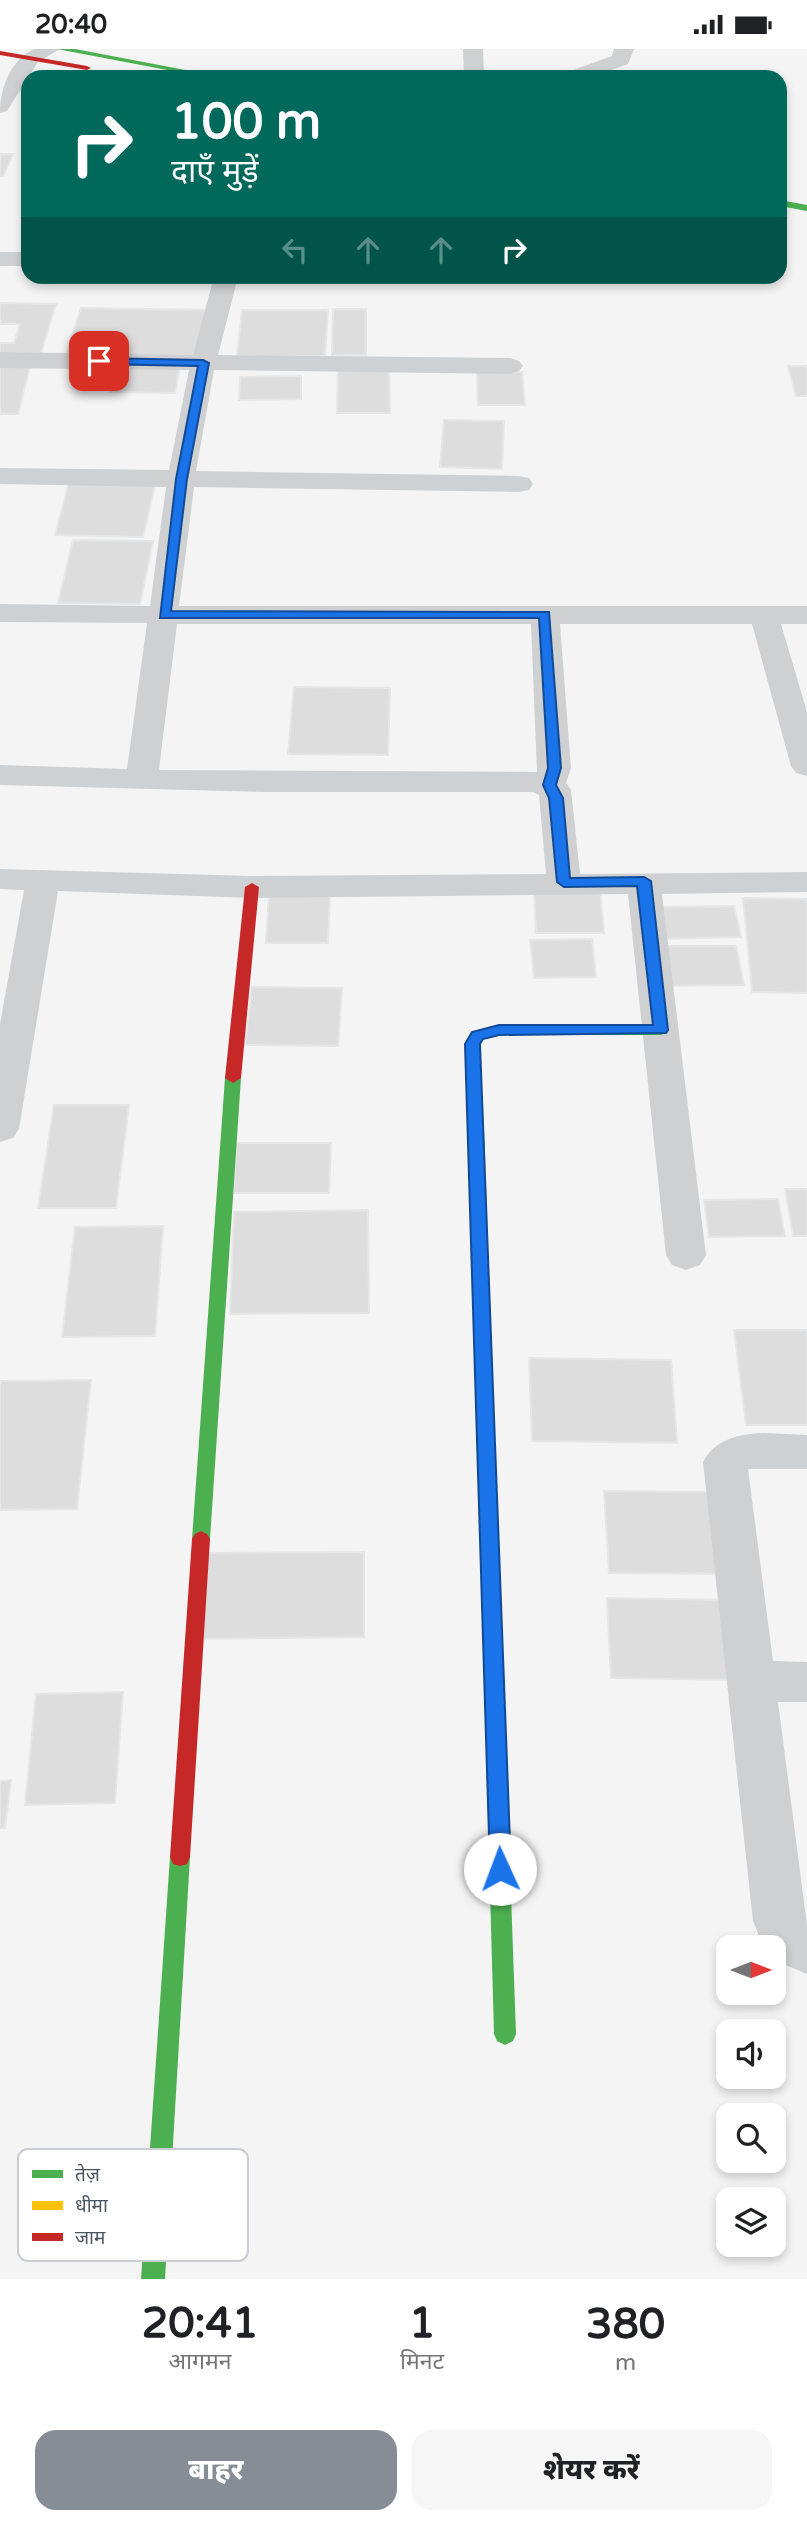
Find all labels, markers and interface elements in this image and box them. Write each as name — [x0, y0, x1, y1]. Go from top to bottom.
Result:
text: 20:40 — [35, 9, 107, 40]
text: 100 m — [171, 93, 321, 152]
icon: right — [56, 98, 147, 189]
text: दाएँ मुड़ें — [171, 153, 259, 191]
icon: left — [276, 231, 314, 269]
icon: ahead — [349, 231, 387, 269]
icon: ahead — [422, 231, 460, 269]
icon: right — [495, 231, 533, 269]
pin — [69, 331, 129, 391]
icon: arrive — [80, 342, 118, 380]
position arrow — [463, 1832, 537, 1906]
north arrow — [716, 1935, 786, 2005]
map controls — [716, 1935, 786, 2257]
button: sound — [716, 2019, 786, 2089]
button: search — [716, 2103, 786, 2173]
legend — [18, 2149, 248, 2261]
text: तेज़ — [75, 2163, 101, 2186]
button: layers — [716, 2187, 786, 2257]
text: धीमा — [75, 2195, 109, 2217]
text: जाम — [75, 2227, 106, 2249]
text: 20:41 — [142, 2298, 258, 2349]
text: 1 — [409, 2298, 435, 2349]
text: 380 — [586, 2299, 665, 2350]
text: आगमन — [169, 2348, 232, 2376]
text: मिनट — [400, 2348, 444, 2376]
text: m — [615, 2349, 636, 2377]
button: बाहर — [35, 2430, 397, 2510]
button: शेयर करें — [411, 2430, 772, 2510]

